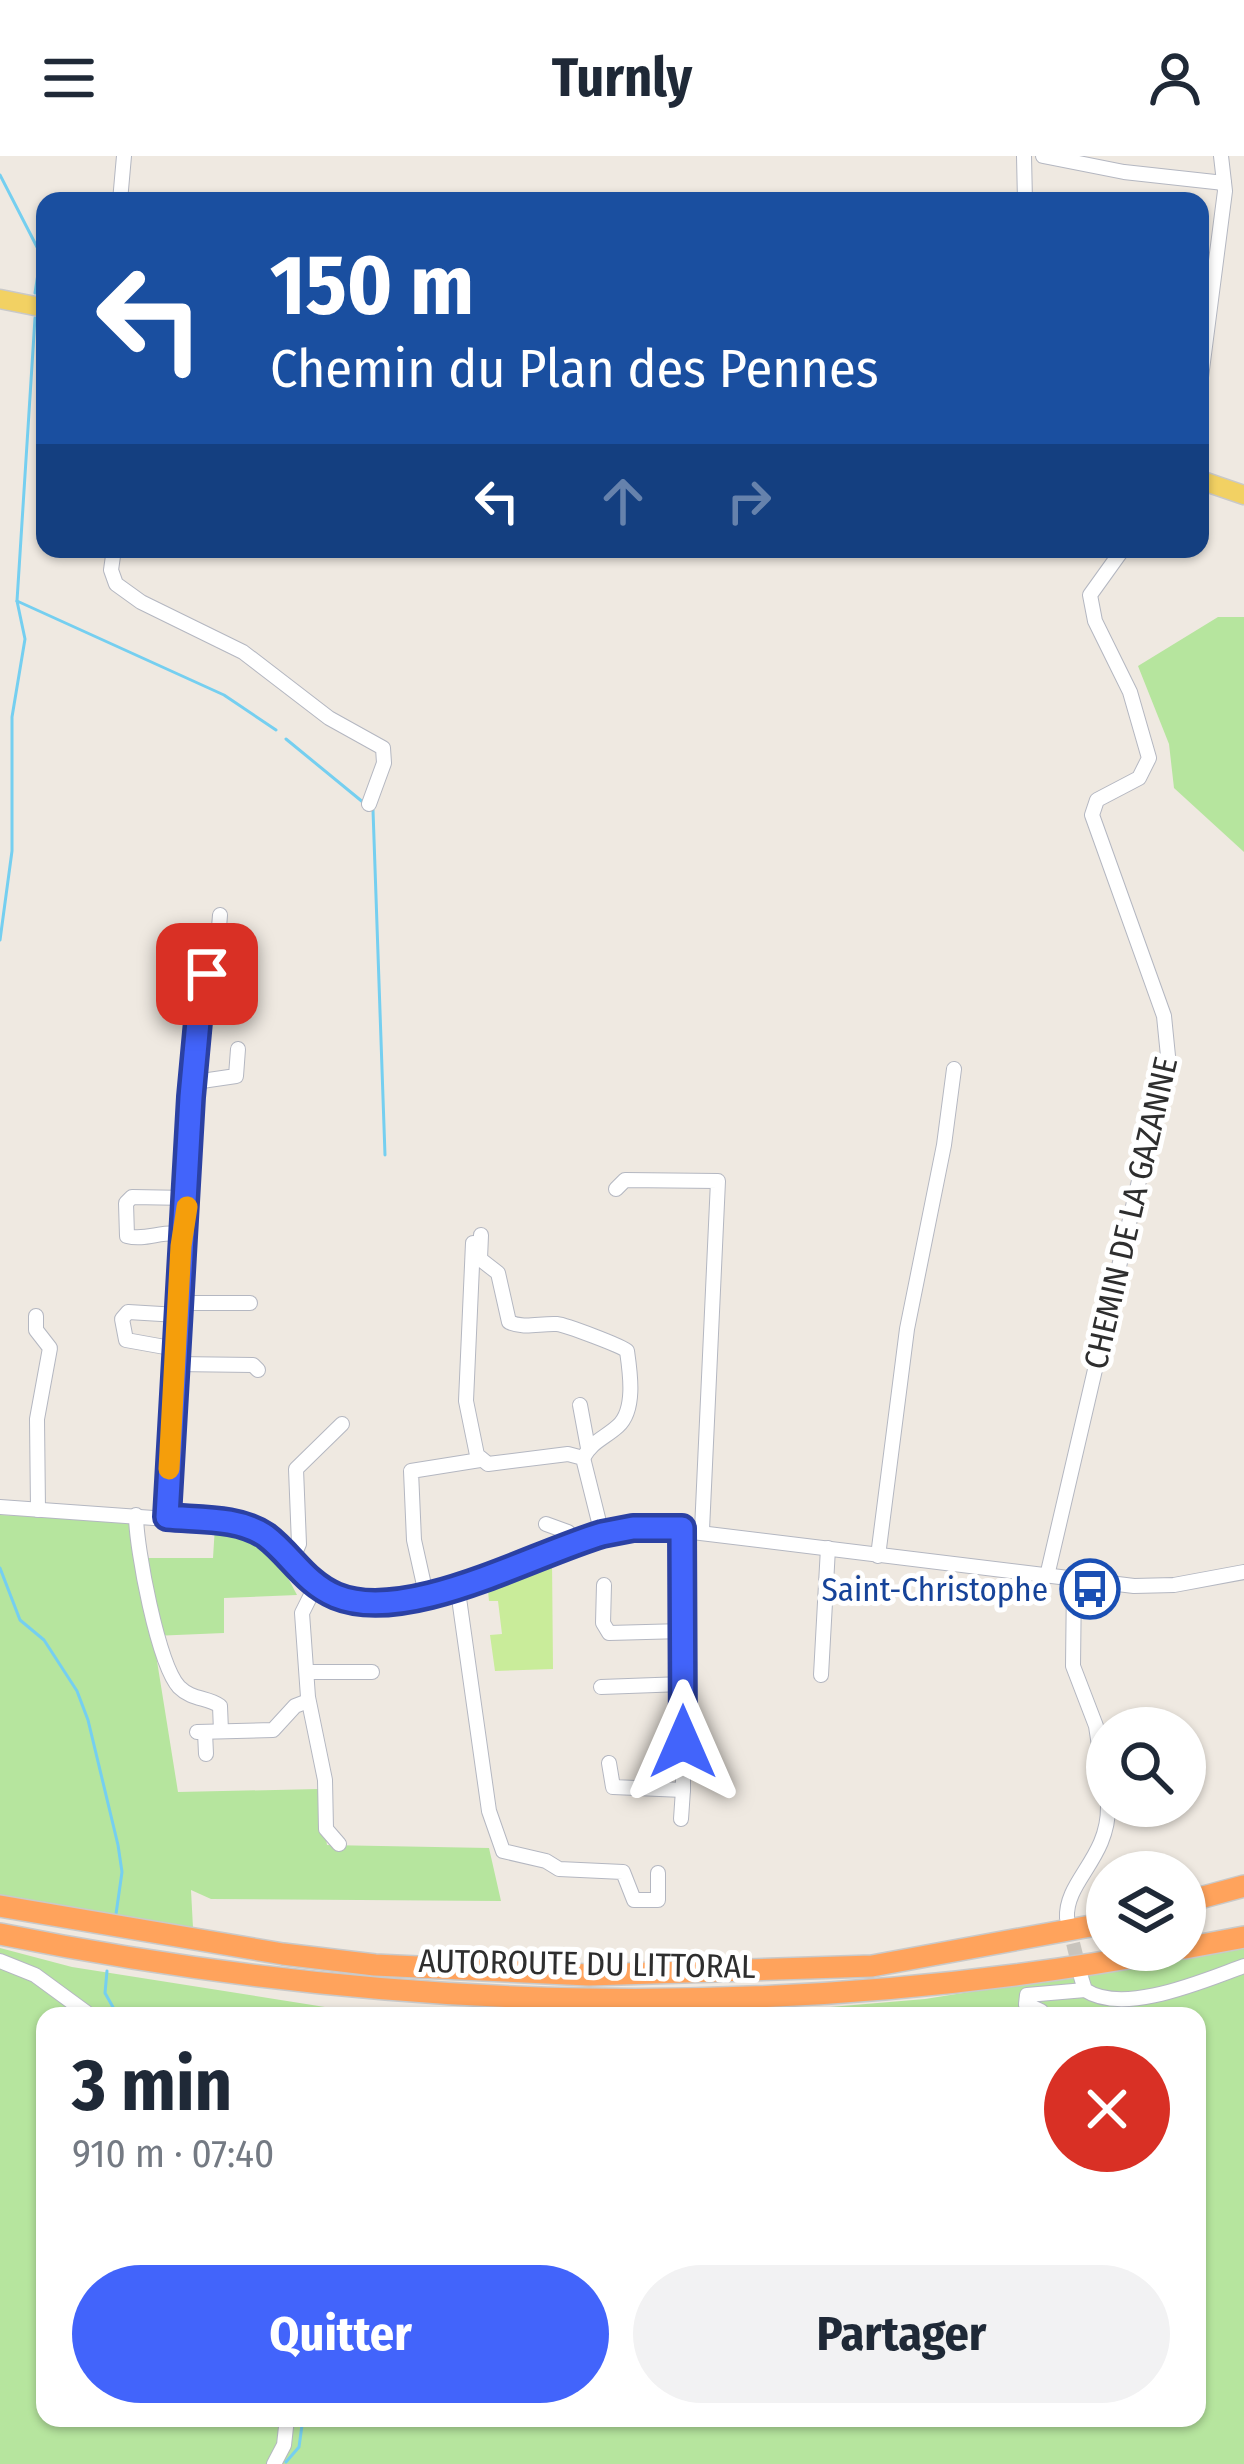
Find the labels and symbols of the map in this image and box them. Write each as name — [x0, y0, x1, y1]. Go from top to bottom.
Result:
pin — [156, 923, 258, 1025]
street label: CHEMIN DE LA GAZANNE — [1076, 1053, 1186, 1373]
bus stop icon: Saint-Christophe — [1059, 1558, 1121, 1620]
place label: Saint-Christophe — [821, 1570, 1048, 1610]
position arrow — [620, 1679, 746, 1805]
street label: AUTOROUTE DU LITTORAL — [418, 1941, 756, 1987]

